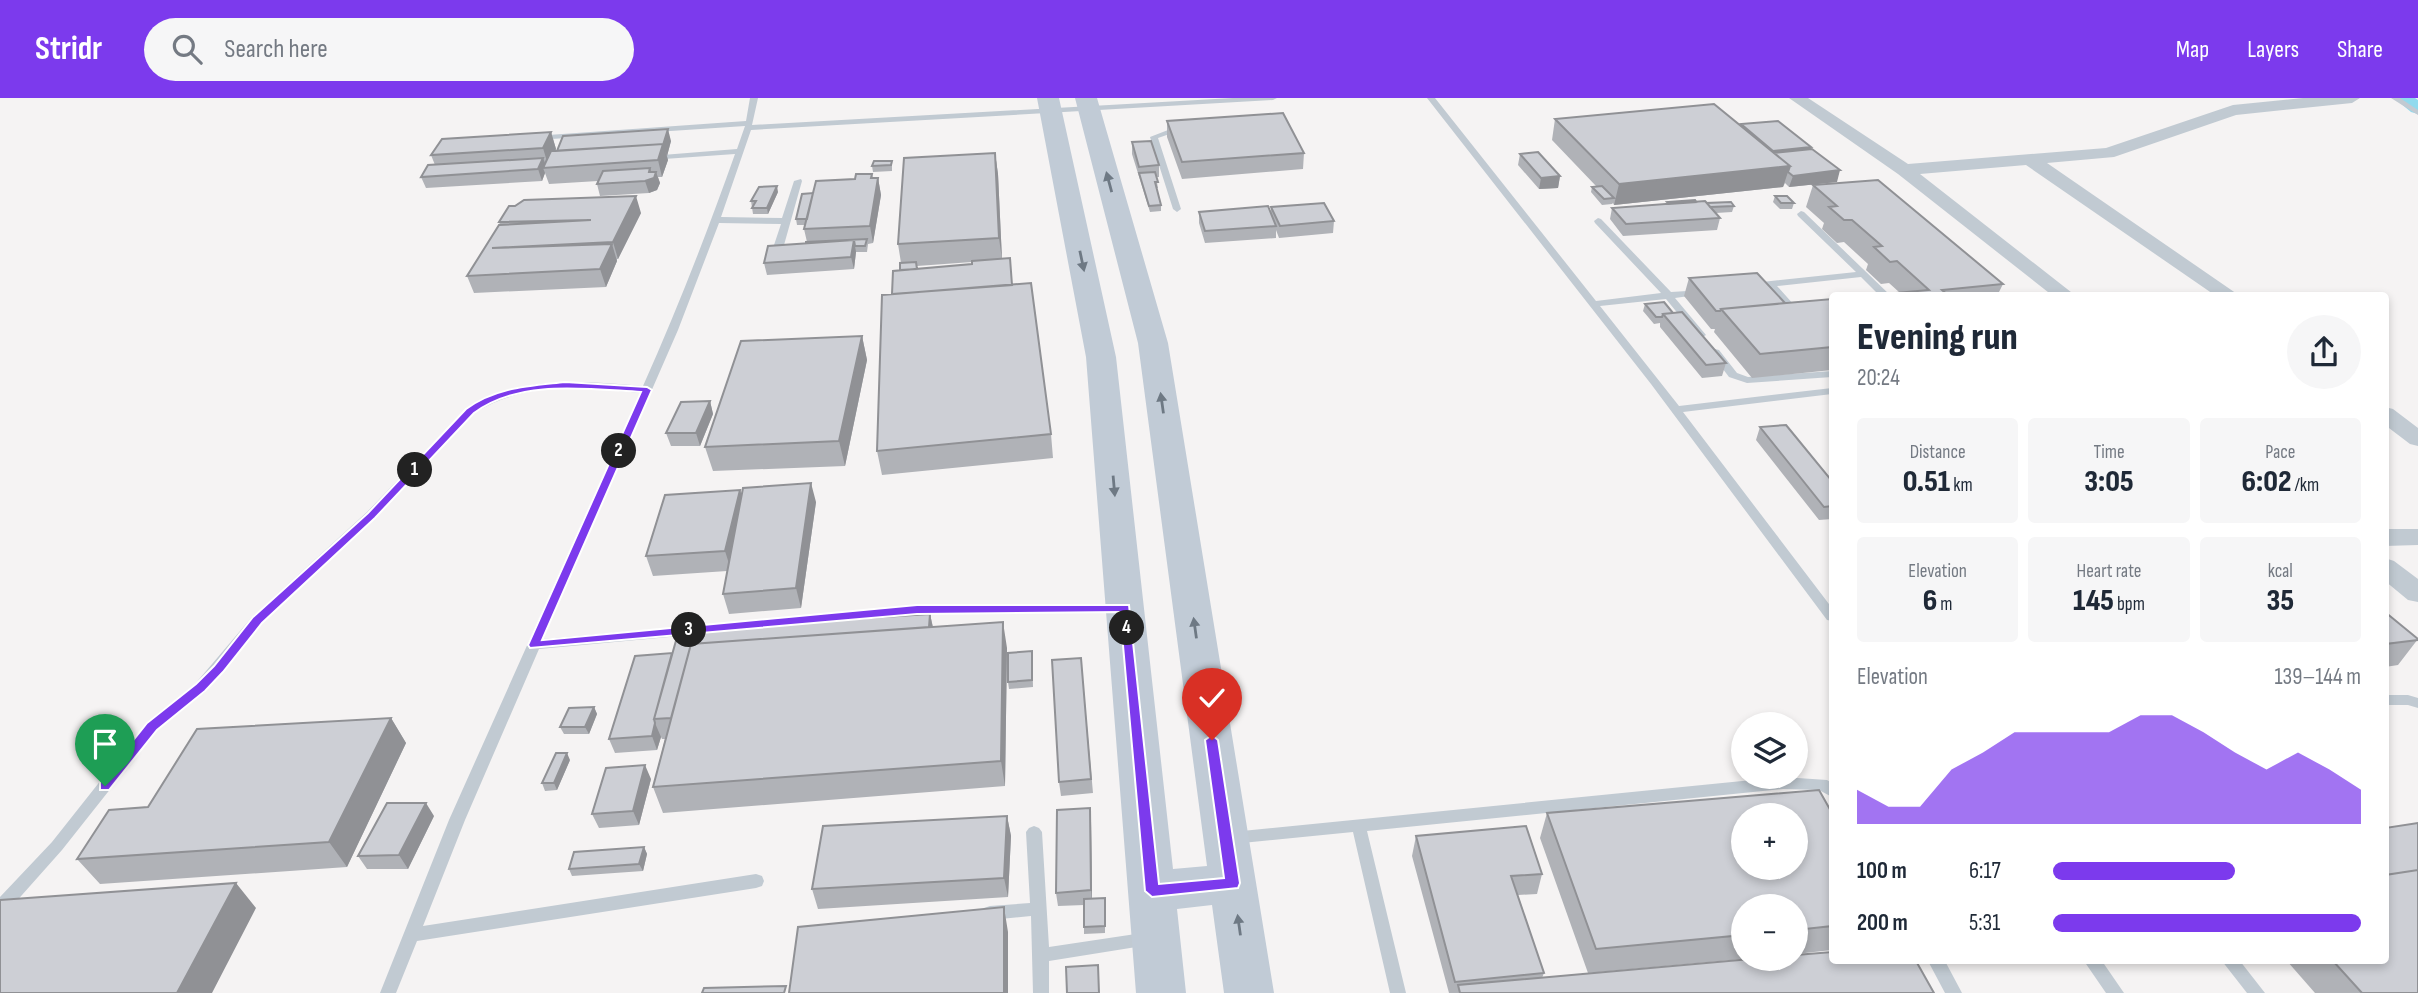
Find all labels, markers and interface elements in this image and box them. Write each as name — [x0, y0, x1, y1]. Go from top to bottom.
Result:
search box — [144, 18, 634, 81]
text: Stridr — [35, 29, 102, 69]
icon: search — [168, 30, 206, 68]
text: Search here — [224, 34, 328, 65]
text: Map — [2176, 35, 2209, 64]
text: Layers — [2247, 35, 2299, 64]
text: Share — [2337, 35, 2383, 64]
one-way arrow — [1103, 170, 1114, 192]
one-way arrow — [1076, 250, 1087, 272]
text: Evening run — [1857, 315, 2018, 360]
button: share — [2287, 315, 2361, 389]
text: 20:24 — [1857, 364, 1900, 392]
one-way arrow — [1157, 391, 1168, 413]
pin: 2 — [602, 434, 636, 468]
text: 2 — [614, 439, 623, 462]
text: Distance — [1910, 441, 1966, 464]
text: Time — [2093, 441, 2125, 464]
text: Pace — [2265, 441, 2295, 464]
pin: 1 — [398, 452, 432, 488]
text: 1 — [411, 458, 418, 481]
text: 0.51 — [1903, 464, 1950, 500]
text: 3:05 — [2084, 464, 2134, 500]
text: 6:02 — [2241, 464, 2291, 500]
text: km — [1950, 474, 1973, 497]
text: /km — [2291, 474, 2319, 497]
one-way arrow — [1109, 475, 1120, 497]
text: Elevation — [1908, 560, 1967, 583]
text: Heart rate — [2077, 560, 2141, 583]
text: kcal — [2268, 560, 2293, 583]
text: 6 — [1923, 583, 1937, 619]
text: 145 — [2073, 583, 2114, 619]
text: 35 — [2267, 583, 2294, 619]
text: m — [1937, 593, 1953, 616]
text: bpm — [2114, 593, 2145, 616]
pin: 4 — [1110, 610, 1144, 646]
pin: 3 — [672, 612, 706, 648]
text: 4 — [1122, 616, 1131, 639]
one-way arrow — [1189, 617, 1200, 639]
text: 3 — [684, 618, 693, 641]
text: Elevation — [1857, 663, 1928, 691]
text: 139–144 m — [2275, 663, 2361, 691]
pin — [1182, 668, 1242, 740]
icon: check — [1193, 679, 1231, 717]
map controls — [1731, 712, 1808, 971]
button: layers — [1731, 712, 1808, 789]
pin — [75, 714, 135, 786]
icon: arrive — [86, 725, 124, 763]
button: + — [1731, 803, 1808, 880]
text: 100 m — [1857, 857, 1907, 885]
text: 6:17 — [1969, 857, 2001, 885]
button: − — [1731, 894, 1808, 971]
text: 200 m — [1857, 909, 1908, 937]
text: 5:31 — [1969, 909, 2000, 937]
one-way arrow — [1233, 914, 1244, 936]

